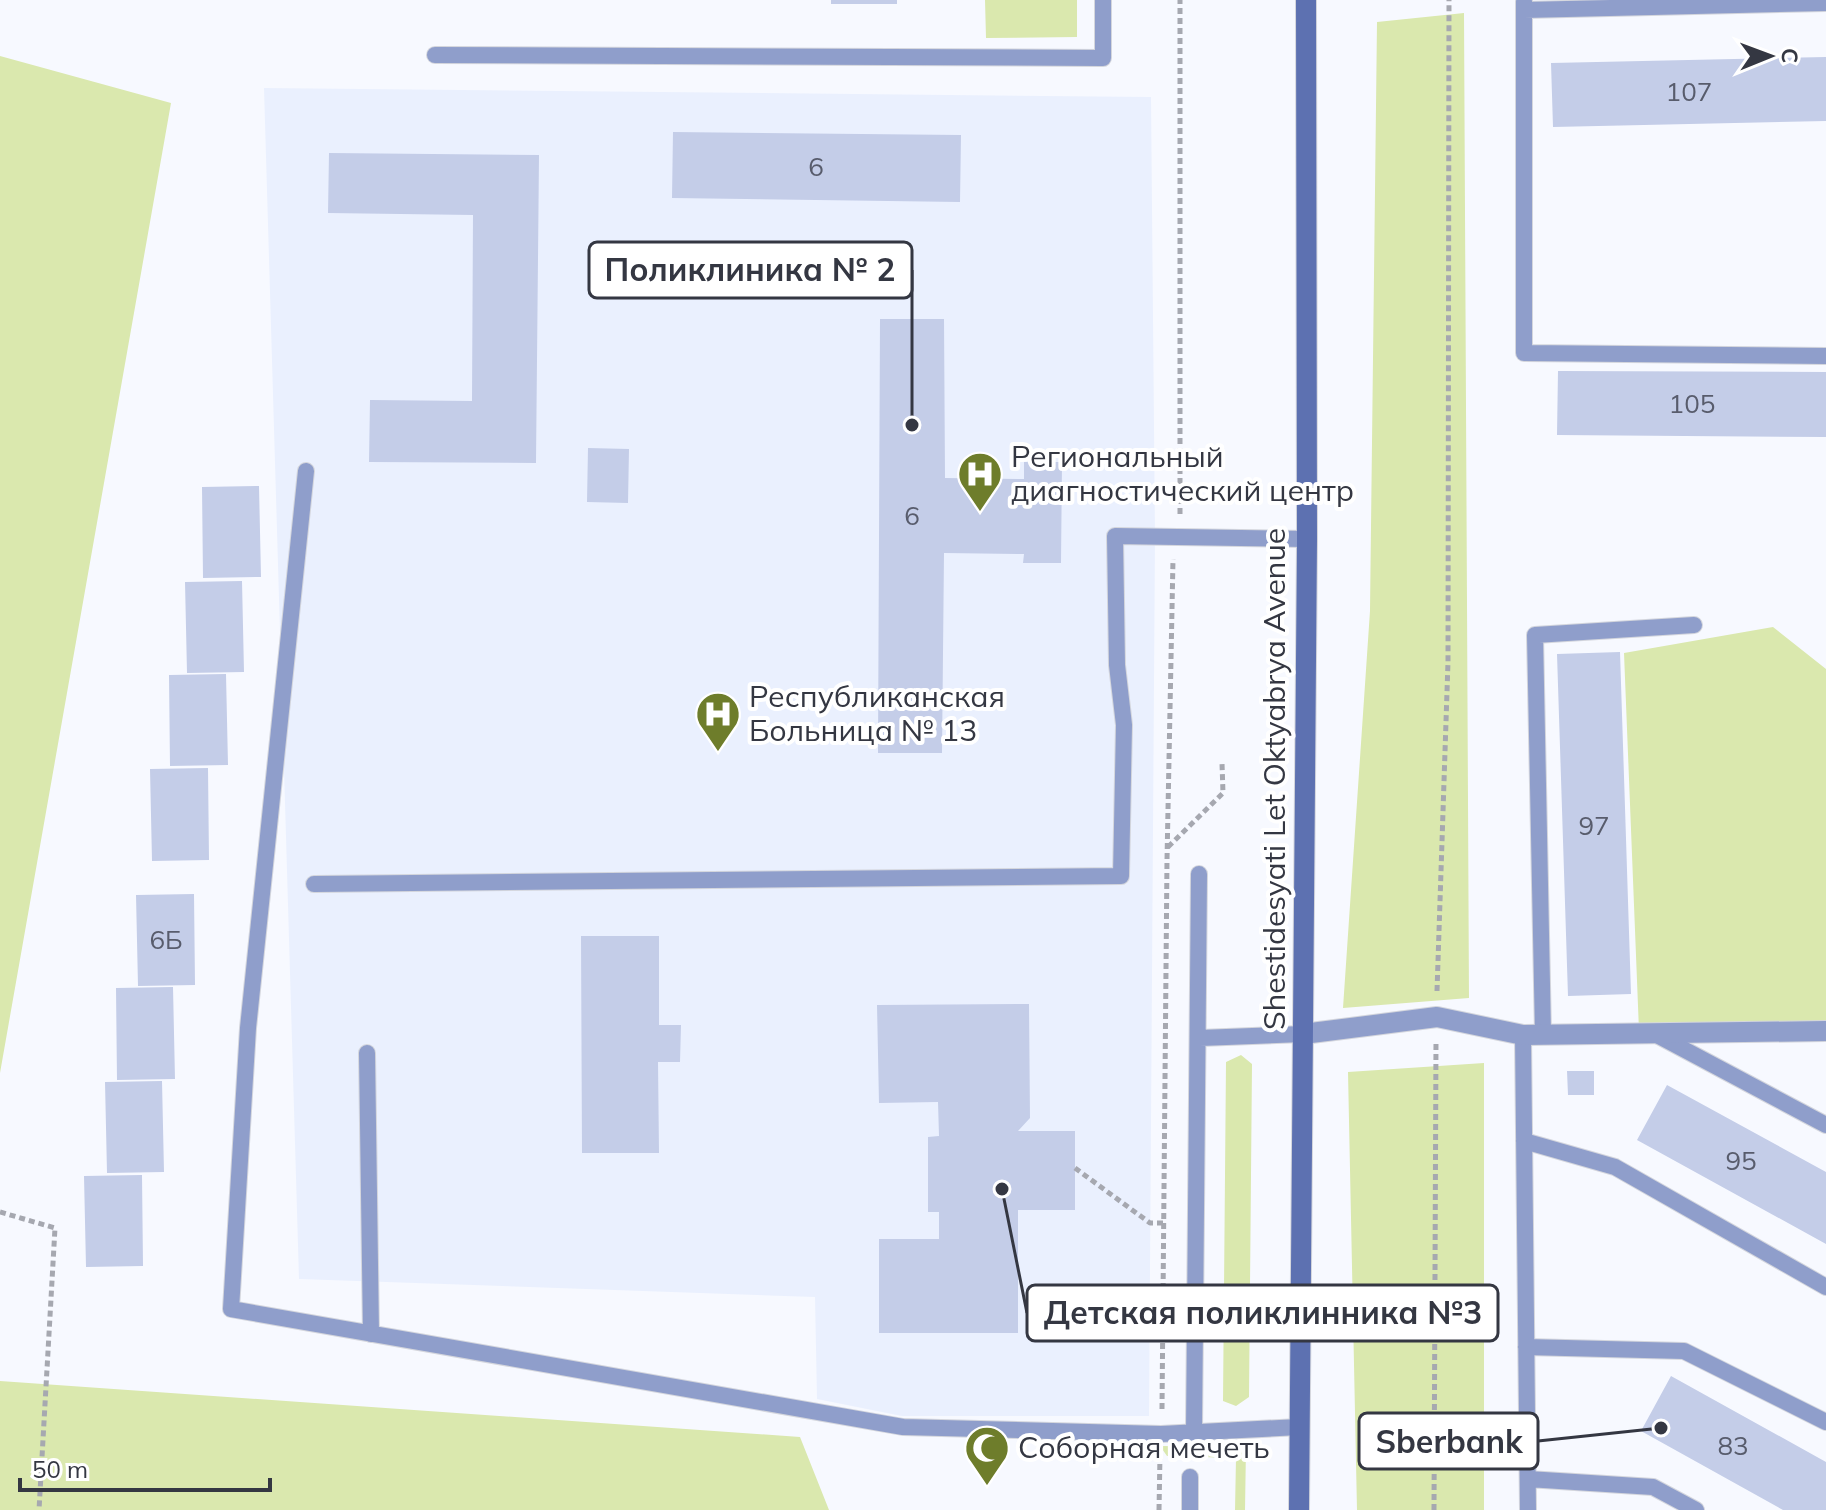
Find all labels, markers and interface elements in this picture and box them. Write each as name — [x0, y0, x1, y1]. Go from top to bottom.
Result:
north arrow — [1730, 16, 1810, 96]
text: С — [1776, 48, 1804, 63]
house number: 107 — [1666, 75, 1712, 108]
house number: 6 — [808, 150, 824, 183]
callout: Поликлиника № 2 — [589, 242, 912, 298]
text: Поликлиника № 2 — [605, 249, 895, 289]
house number: 105 — [1669, 387, 1715, 420]
place label: Региональный диагностический центр — [1011, 437, 1354, 509]
hospital icon: Региональный диагностический центр — [956, 450, 1004, 513]
house number: 6 — [904, 499, 920, 532]
street label: Shestidesyati Let Oktyabrya Avenue — [1255, 528, 1293, 1030]
place label: Республиканская Больница № 13 — [749, 677, 1005, 749]
hospital icon: Республиканская Больница № 13 — [694, 690, 742, 753]
house number: 97 — [1578, 809, 1610, 842]
house number: 6Б — [149, 923, 183, 956]
house number: 95 — [1725, 1144, 1757, 1177]
callout: Детская поликлинника №3 — [1027, 1285, 1498, 1341]
text: Детская поликлинника №3 — [1044, 1292, 1482, 1332]
callout: Sberbank — [1359, 1413, 1538, 1469]
text: Sberbank — [1375, 1421, 1524, 1461]
mosque icon: Соборная мечеть — [963, 1424, 1011, 1487]
place label: Соборная мечеть — [1018, 1428, 1270, 1466]
house number: 83 — [1717, 1429, 1749, 1462]
scale bar — [20, 1442, 270, 1492]
text: 50 m — [32, 1454, 88, 1484]

